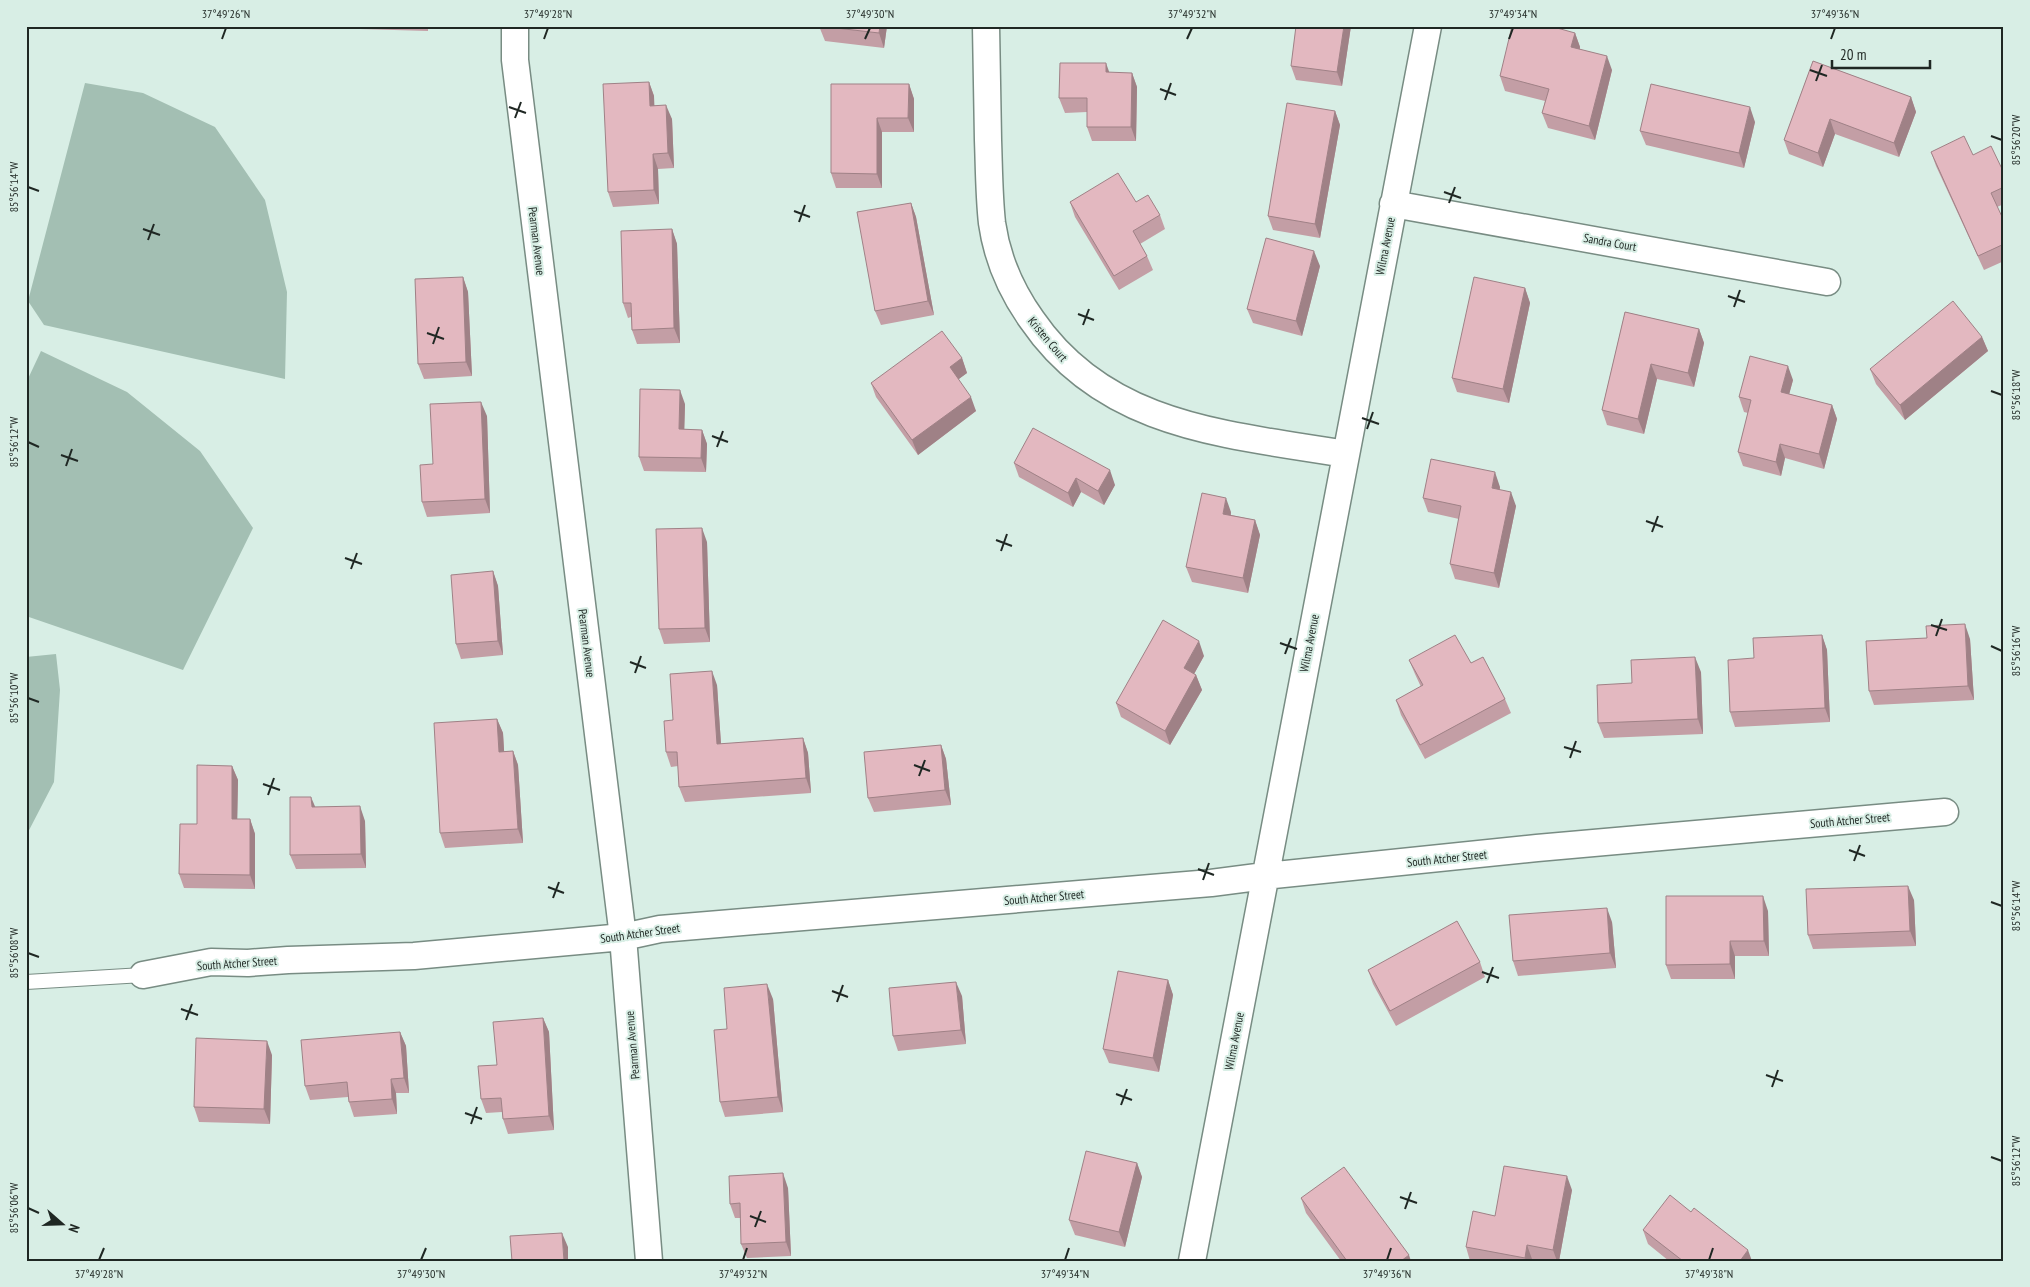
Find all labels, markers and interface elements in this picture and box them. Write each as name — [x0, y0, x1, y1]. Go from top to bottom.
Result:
text: 37°49'26"N — [202, 6, 250, 21]
text: 37°49'28"N — [524, 6, 572, 21]
text: 37°49'30"N — [846, 6, 894, 21]
text: 37°49'32"N — [1168, 6, 1216, 21]
text: 37°49'34"N — [1489, 6, 1537, 21]
text: 37°49'36"N — [1811, 6, 1859, 21]
scale bar — [1832, 38, 1930, 70]
text: 20 m — [1840, 45, 1866, 64]
text: 85°56'20"W — [2008, 115, 2023, 165]
text: 85°56'14"W — [6, 162, 21, 212]
street label: Pearman Avenue — [525, 206, 549, 276]
street label: Wilma Avenue — [1372, 216, 1398, 276]
street label: Sandra Court — [1582, 230, 1638, 254]
street label: Kristen Court — [1025, 313, 1072, 365]
text: 85°56'18"W — [2008, 370, 2023, 420]
text: 85°56'12"W — [6, 417, 21, 467]
street label: Pearman Avenue — [575, 608, 599, 678]
street label: Wilma Avenue — [1296, 613, 1322, 673]
text: 85°56'16"W — [2008, 626, 2023, 676]
text: 85°56'10"W — [6, 673, 21, 723]
street label: South Atcher Street — [1809, 809, 1891, 831]
street label: South Atcher Street — [1406, 846, 1488, 870]
text: 85°56'14"W — [2008, 881, 2023, 931]
street label: South Atcher Street — [1003, 886, 1085, 908]
street label: South Atcher Street — [599, 920, 681, 946]
text: 85°56'08"W — [6, 928, 21, 978]
street label: South Atcher Street — [196, 953, 278, 973]
street label: Pearman Avenue — [622, 1010, 642, 1080]
street label: Wilma Avenue — [1221, 1011, 1247, 1071]
text: 85°56'12"W — [2008, 1136, 2023, 1186]
text: 85°56'06"W — [6, 1183, 21, 1233]
north arrow — [38, 1200, 88, 1250]
text: N — [64, 1222, 84, 1235]
text: 37°49'28"N — [75, 1266, 123, 1281]
text: 37°49'30"N — [397, 1266, 445, 1281]
text: 37°49'32"N — [719, 1266, 767, 1281]
text: 37°49'34"N — [1041, 1266, 1089, 1281]
text: 37°49'36"N — [1363, 1266, 1411, 1281]
text: 37°49'38"N — [1685, 1266, 1733, 1281]

